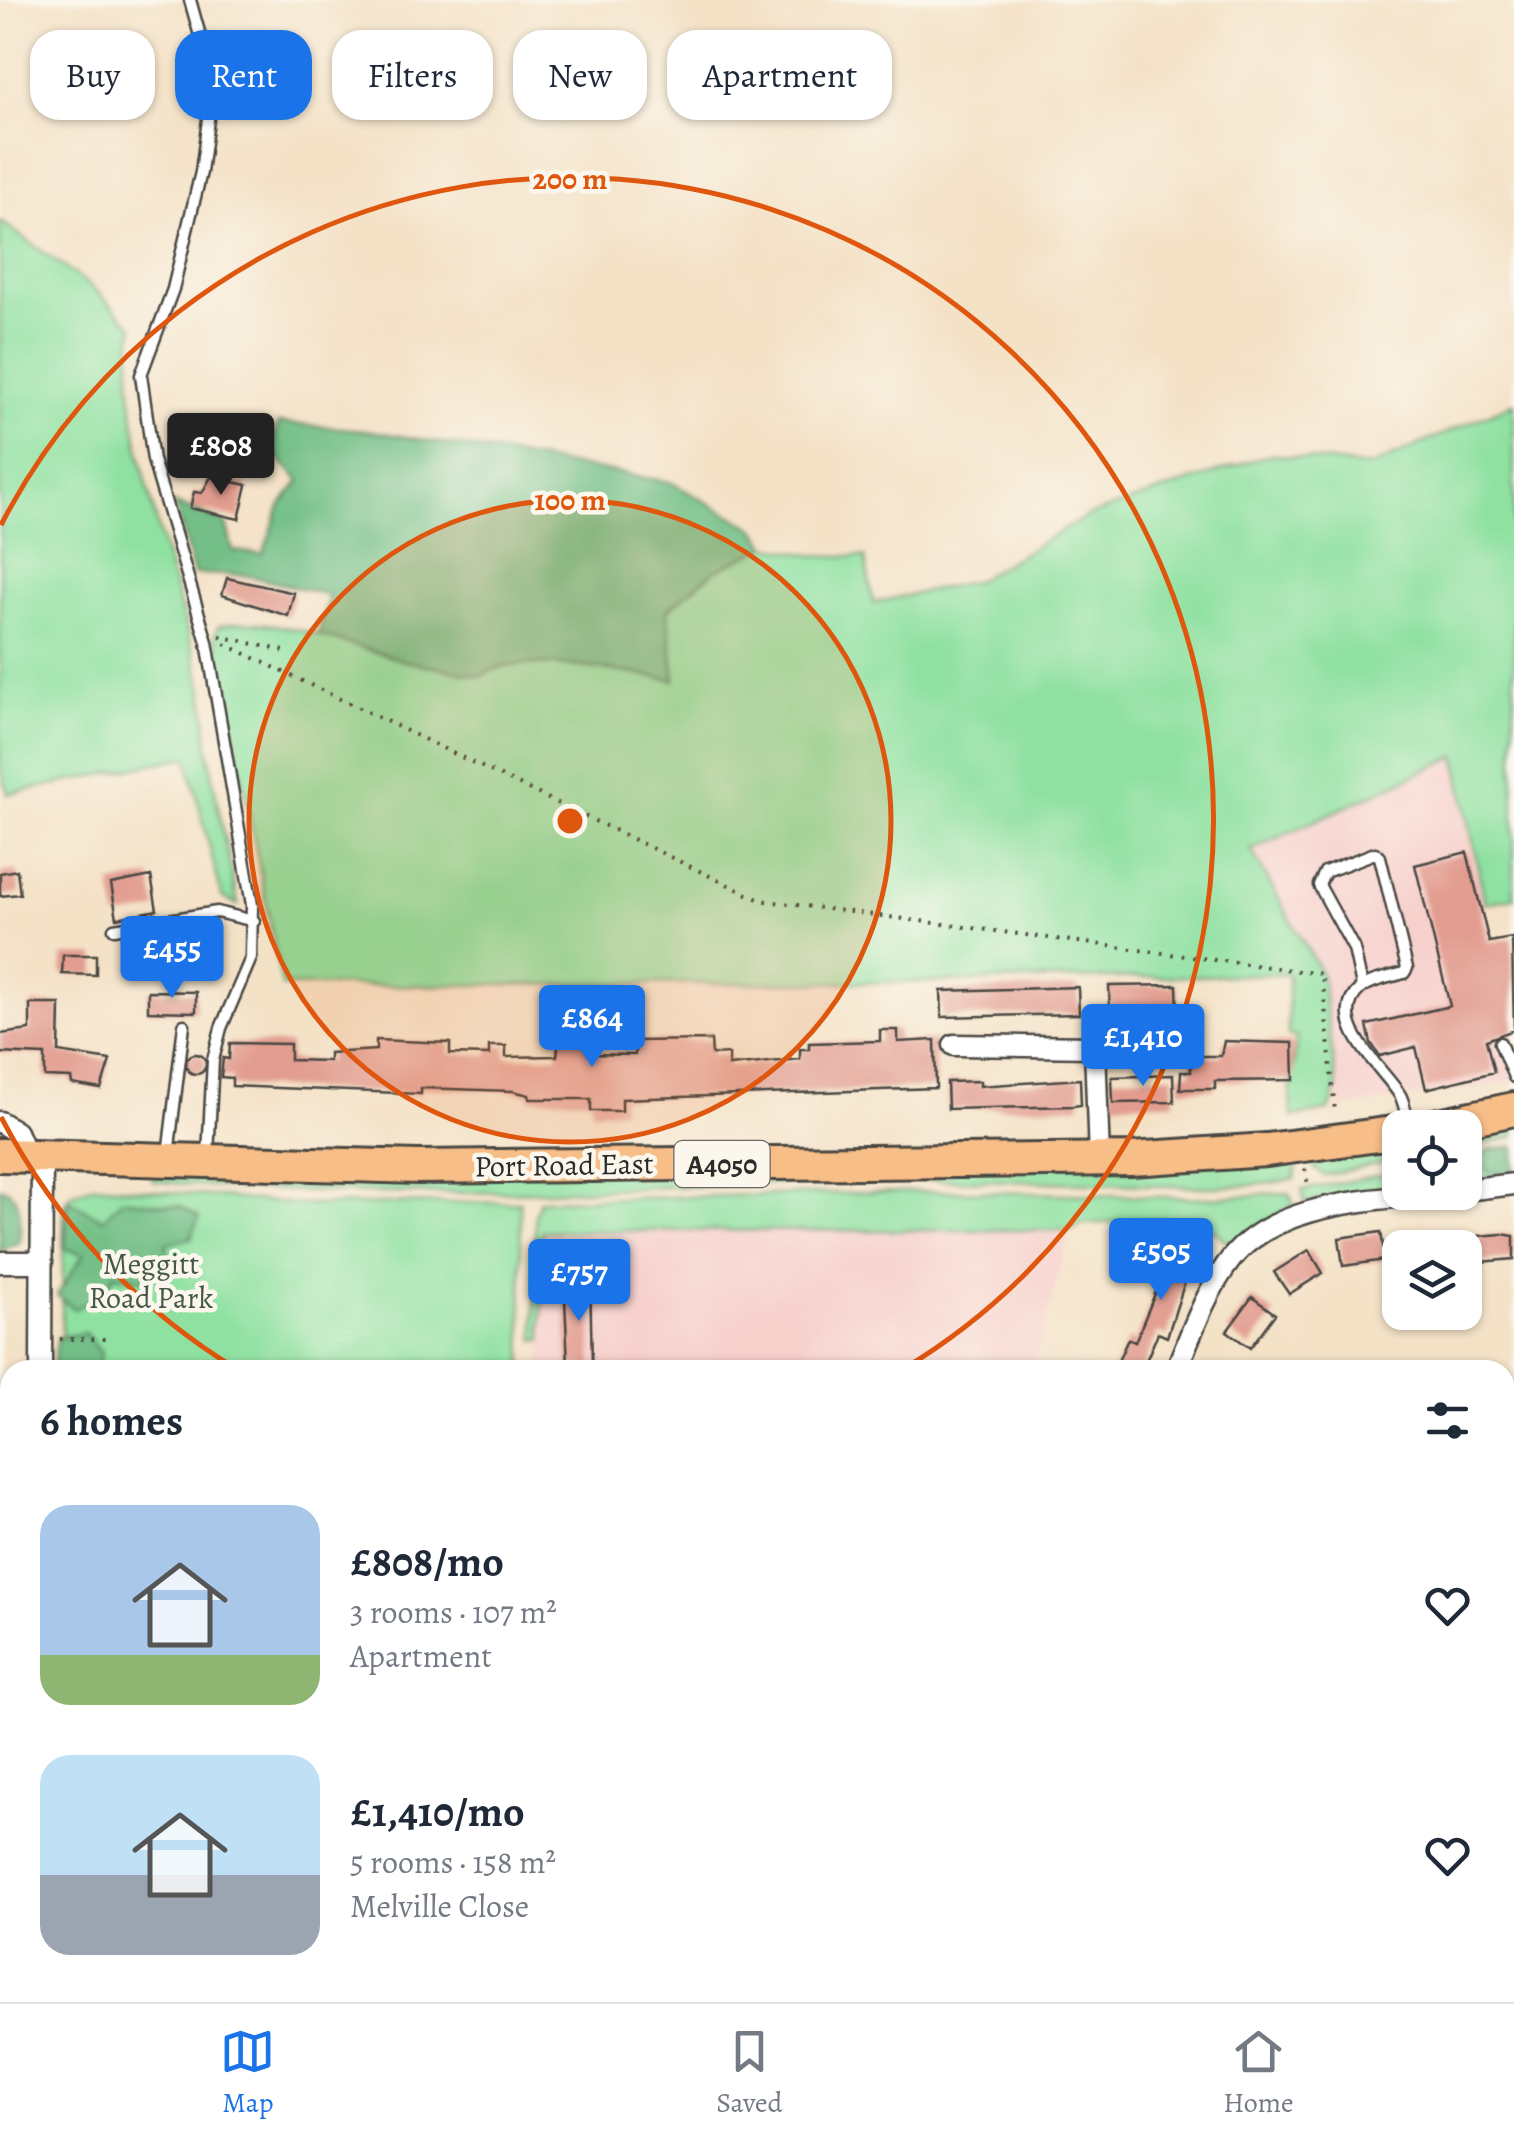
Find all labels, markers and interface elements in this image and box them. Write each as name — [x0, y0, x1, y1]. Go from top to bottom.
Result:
chip: Buy — [30, 30, 155, 120]
chip: Rent — [175, 30, 312, 120]
chip: Filters — [332, 30, 493, 120]
chip: New — [513, 30, 647, 120]
chip: Apartment — [667, 30, 892, 120]
text: 200 m — [532, 159, 608, 199]
pin: £808 — [162, 413, 280, 498]
text: £808 — [189, 423, 253, 467]
text: 100 m — [534, 480, 606, 520]
centre of rings — [552, 803, 588, 839]
pin: £455 — [113, 916, 231, 1001]
text: £455 — [143, 926, 201, 970]
pin: £864 — [533, 985, 651, 1070]
text: £864 — [561, 995, 623, 1039]
pin: £1,410 — [1062, 1004, 1224, 1089]
text: £1,410 — [1103, 1014, 1183, 1058]
map controls — [1382, 1110, 1482, 1330]
button: locate — [1382, 1110, 1482, 1210]
road number: A4050 — [674, 1141, 770, 1187]
street label: Port Road East — [474, 1143, 654, 1187]
pin: £505 — [1102, 1218, 1220, 1303]
text: £505 — [1131, 1228, 1191, 1272]
button: layers — [1382, 1230, 1482, 1330]
pin: £757 — [520, 1239, 638, 1324]
park label: Meggitt Road Park — [89, 1244, 213, 1318]
text: £757 — [550, 1249, 608, 1293]
text: 6 homes — [40, 1392, 183, 1449]
icon: filters — [1420, 1393, 1475, 1448]
text: £808/mo — [350, 1533, 504, 1590]
icon: home — [120, 1545, 240, 1665]
icon: heart — [1420, 1578, 1475, 1633]
text: 3 rooms · 107 m² — [350, 1590, 557, 1634]
text: Apartment — [350, 1634, 492, 1678]
text: £1,410/mo — [350, 1783, 525, 1840]
icon: home — [120, 1795, 240, 1915]
icon: heart — [1420, 1828, 1475, 1883]
text: 5 rooms · 158 m² — [350, 1840, 556, 1884]
text: Melville Close — [350, 1884, 529, 1928]
tab: Map — [220, 2024, 275, 2122]
tab: Saved — [716, 2024, 783, 2122]
tab: Home — [1223, 2024, 1294, 2122]

